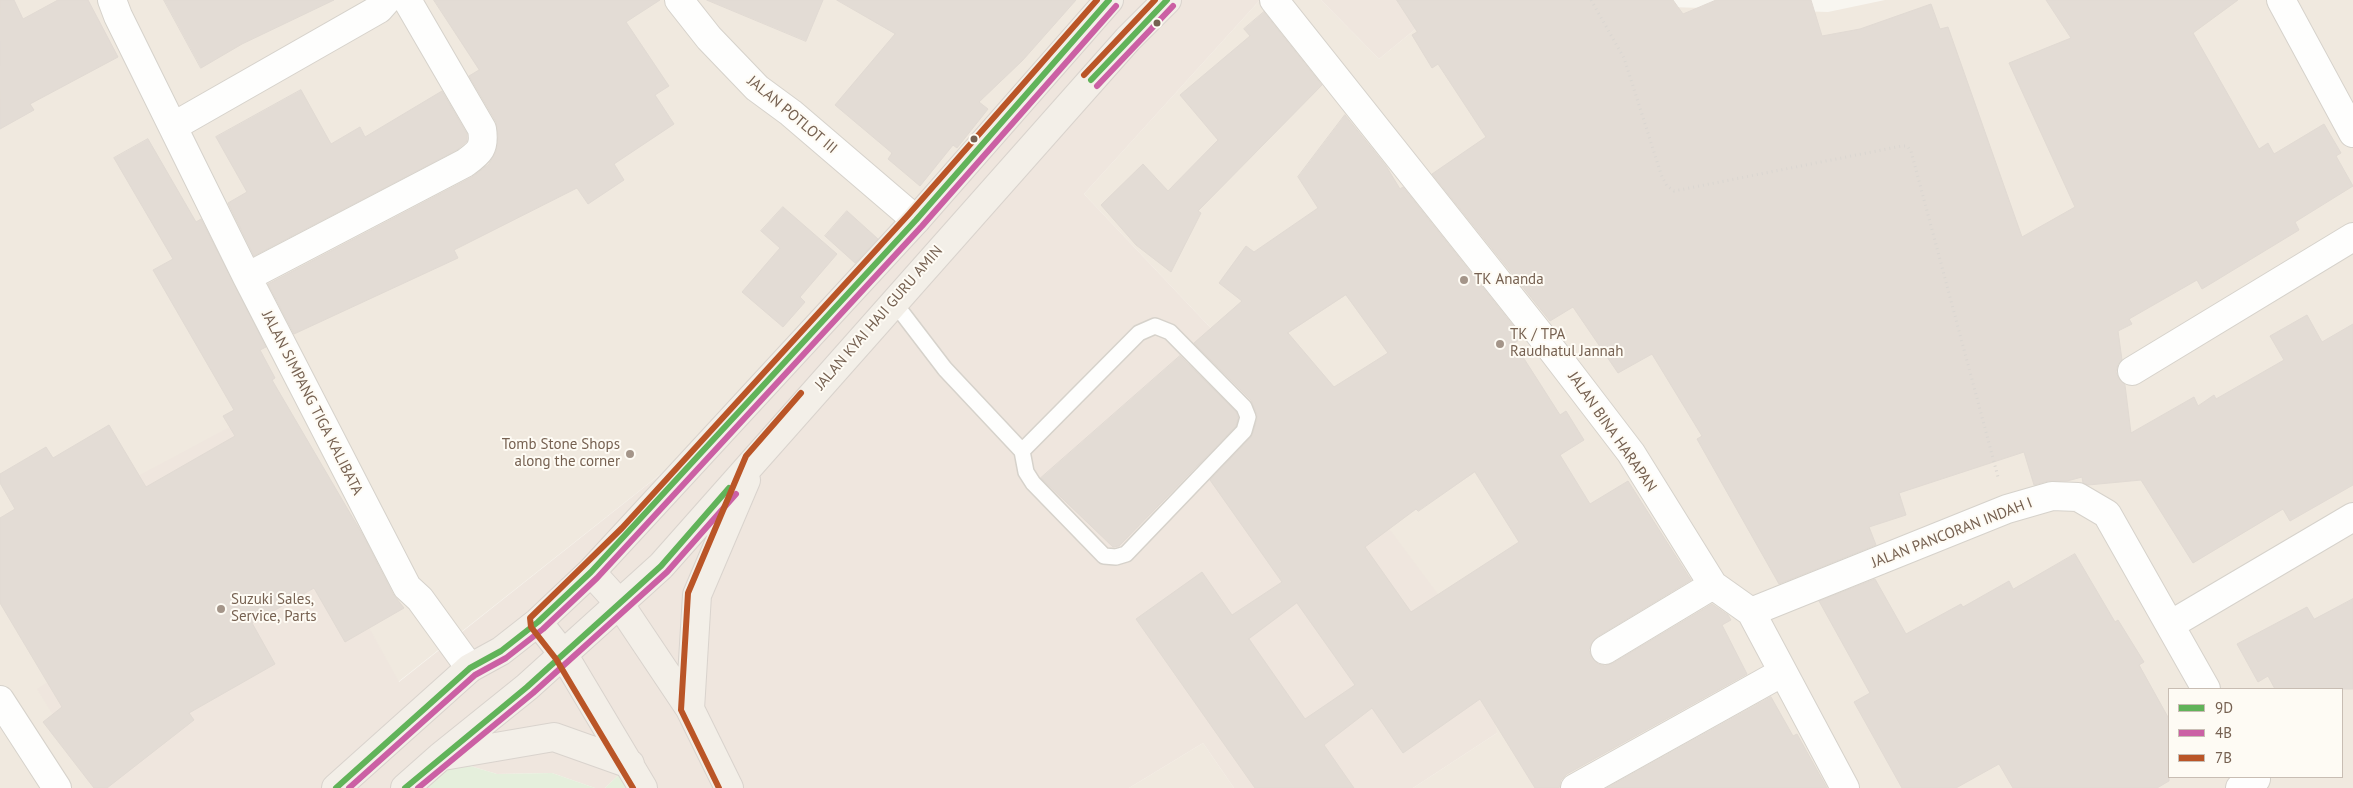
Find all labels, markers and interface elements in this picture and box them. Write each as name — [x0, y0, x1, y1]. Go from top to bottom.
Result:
unlabelled marker — [1152, 18, 1162, 28]
street label: JALAN POTLOT III — [743, 72, 841, 158]
unlabelled marker — [969, 134, 979, 144]
street label: JALAN KYAI HAJI GURU AMIN — [811, 242, 947, 394]
place label: TK Ananda — [1474, 271, 1544, 289]
marker: TK Ananda — [1458, 274, 1470, 286]
street label: JALAN SIMPANG TIGA KALIBATA — [258, 308, 366, 498]
place label: TK / TPA Raudhatul Jannah — [1510, 326, 1623, 361]
marker: TK / TPA Raudhatul Jannah — [1494, 338, 1506, 350]
street label: JALAN BINA HARAPAN — [1564, 369, 1660, 495]
place label: Tomb Stone Shops along the corner — [502, 436, 620, 471]
marker: Tomb Stone Shops along the corner — [624, 448, 636, 460]
street label: JALAN PANCORAN INDAH I — [1869, 494, 2035, 572]
place label: Suzuki Sales, Service, Parts — [231, 591, 317, 626]
marker: Suzuki Sales, Service, Parts — [215, 603, 227, 615]
legend — [2168, 688, 2343, 778]
text: 9D — [2215, 698, 2233, 717]
text: 4B — [2215, 723, 2232, 742]
text: 7B — [2215, 748, 2232, 767]

